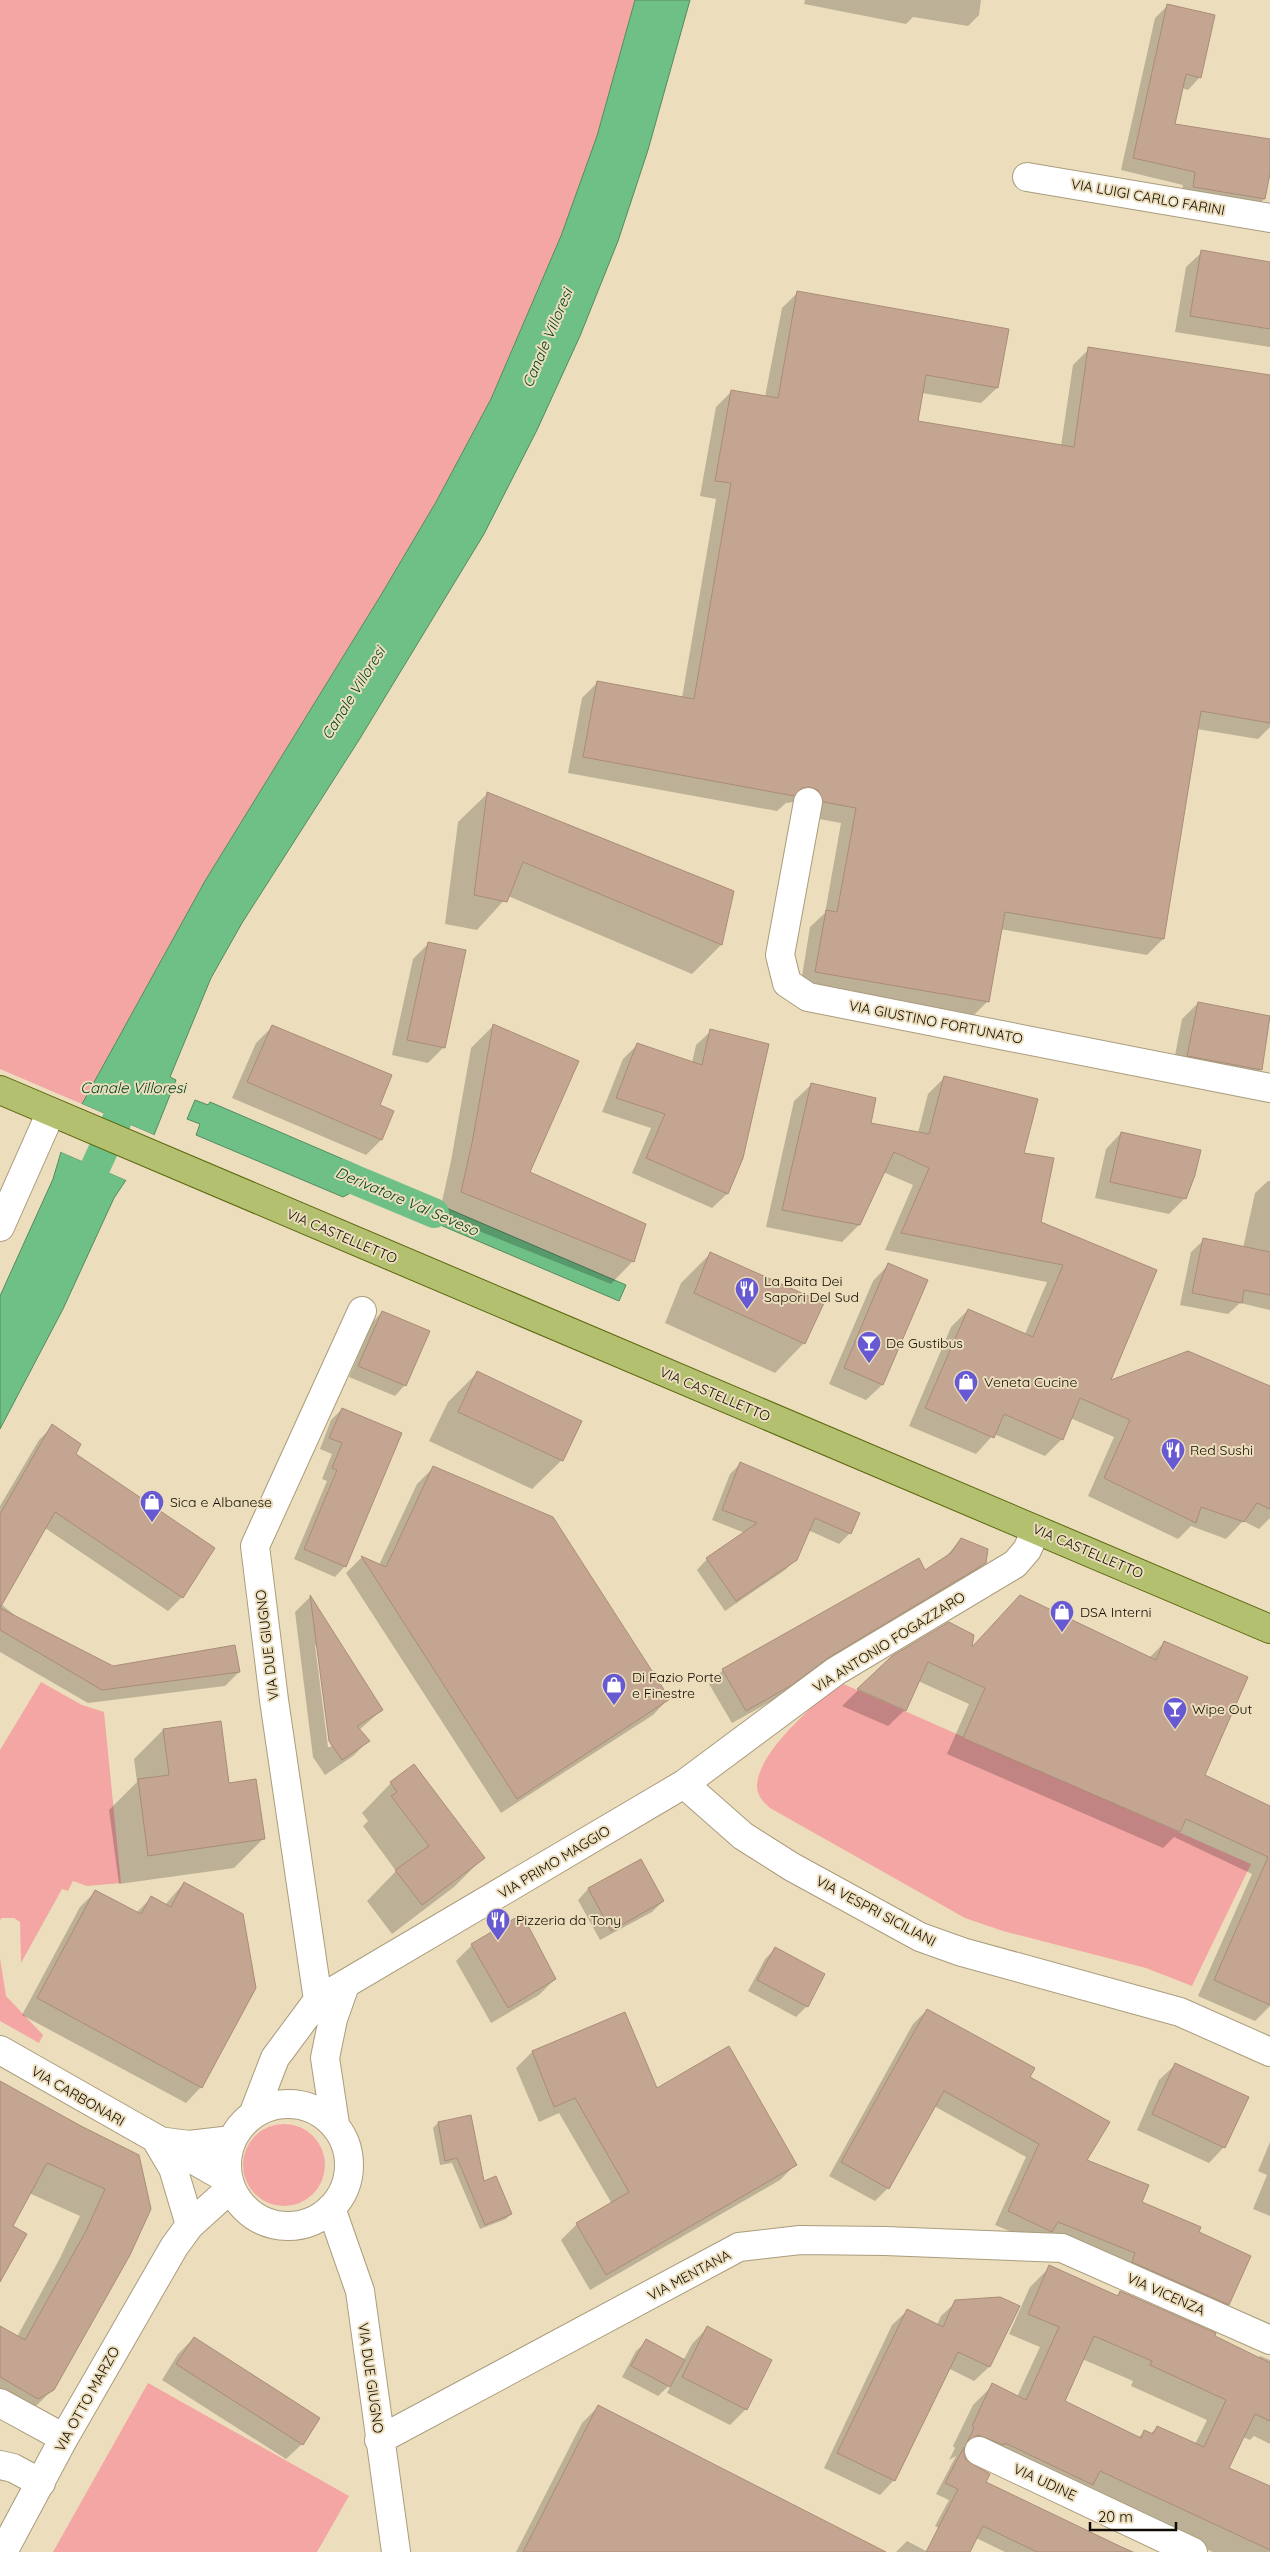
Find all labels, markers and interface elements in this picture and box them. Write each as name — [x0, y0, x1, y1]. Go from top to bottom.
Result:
street label: VIA LUIGI CARLO FARINI — [1070, 175, 1226, 219]
water label: Canale Villoresi — [518, 284, 577, 390]
water label: Canale Villoresi — [317, 642, 390, 743]
street label: VIA GIUSTINO FORTUNATO — [847, 996, 1025, 1048]
water label: Canale Villoresi — [80, 1078, 188, 1097]
water label: Derivatore Val Seveso — [333, 1162, 482, 1240]
street label: VIA CASTELLETTO — [284, 1205, 400, 1268]
place label: La Baita Dei Sapori Del Sud — [764, 1272, 859, 1306]
restaurant icon: La Baita Dei Sapori Del Sud — [734, 1276, 760, 1310]
bar icon: De Gustibus — [856, 1330, 882, 1364]
place label: De Gustibus — [886, 1334, 963, 1352]
street label: VIA CASTELLETTO — [657, 1363, 773, 1426]
shop icon: Veneta Cucine — [953, 1369, 979, 1403]
place label: Veneta Cucine — [984, 1373, 1077, 1391]
restaurant icon: Red Sushi — [1160, 1437, 1186, 1471]
place label: Red Sushi — [1190, 1441, 1253, 1459]
shop icon: Sica e Albanese — [139, 1489, 165, 1523]
place label: Sica e Albanese — [170, 1493, 272, 1511]
street label: VIA CASTELLETTO — [1030, 1520, 1146, 1583]
street label: VIA ANTONIO FOGAZZARO — [809, 1587, 969, 1696]
street label: VIA DUE GIUGNO — [251, 1588, 283, 1701]
shop icon: DSA Interni — [1049, 1599, 1075, 1633]
place label: DSA Interni — [1080, 1603, 1151, 1621]
place label: Di Fazio Porte e Finestre — [632, 1668, 722, 1702]
shop icon: Di Fazio Porte e Finestre — [601, 1672, 627, 1706]
bar icon: Wipe Out — [1162, 1696, 1188, 1730]
place label: Wipe Out — [1192, 1700, 1252, 1718]
street label: VIA PRIMO MAGGIO — [495, 1821, 613, 1902]
street label: VIA VESPRI SICILIANI — [813, 1872, 939, 1950]
restaurant icon: Pizzeria da Tony — [485, 1907, 511, 1941]
place label: Pizzeria da Tony — [516, 1911, 621, 1929]
street label: VIA CARBONARI — [28, 2062, 128, 2130]
street label: VIA MENTANA — [644, 2246, 734, 2304]
street label: VIA VICENZA — [1124, 2269, 1208, 2319]
street label: VIA DUE GIUGNO — [354, 2322, 388, 2435]
street label: VIA OTTO MARZO — [51, 2343, 123, 2455]
street label: VIA UDINE — [1011, 2460, 1079, 2504]
scale bar — [1090, 2500, 1176, 2532]
text: 20 m — [1098, 2507, 1133, 2526]

